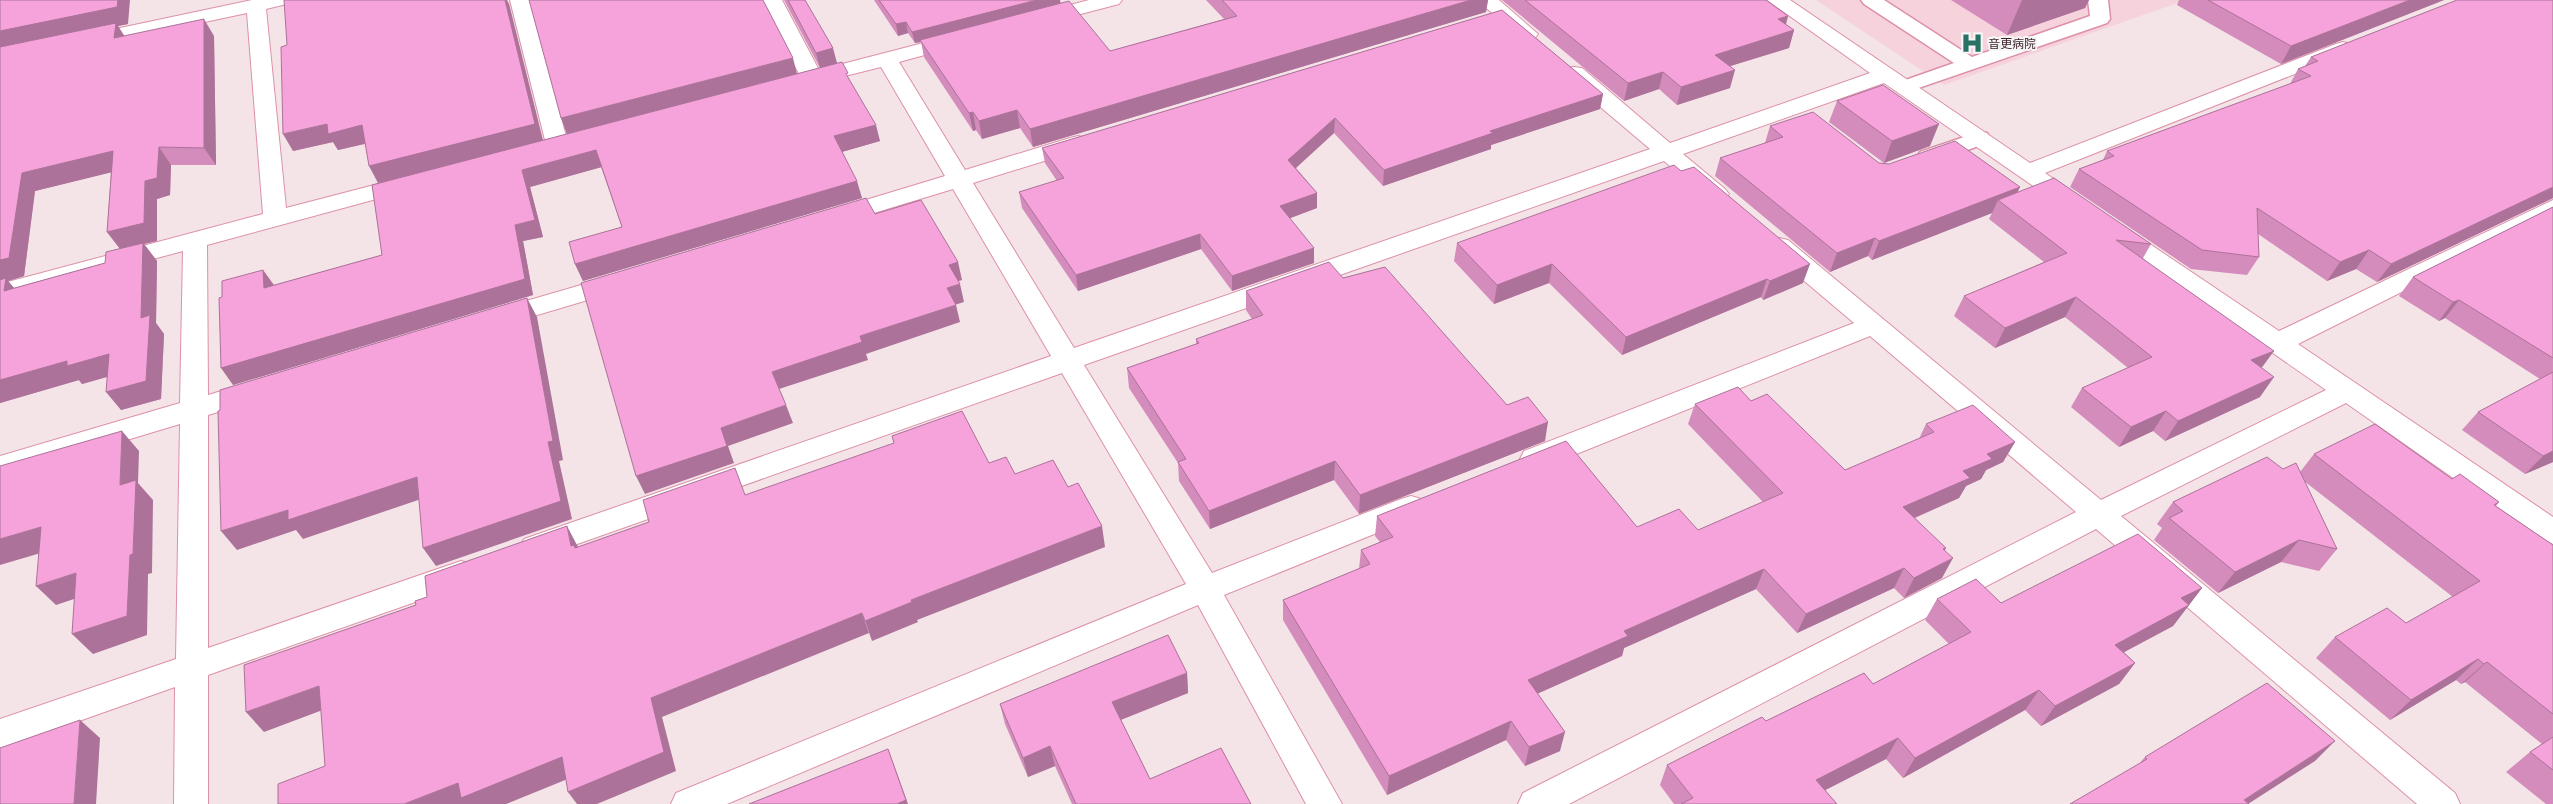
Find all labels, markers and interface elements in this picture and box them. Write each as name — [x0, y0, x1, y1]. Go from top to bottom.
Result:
hospital icon: 音更病院 — [1959, 30, 1985, 56]
place label: 音更病院 — [1988, 36, 2036, 51]

